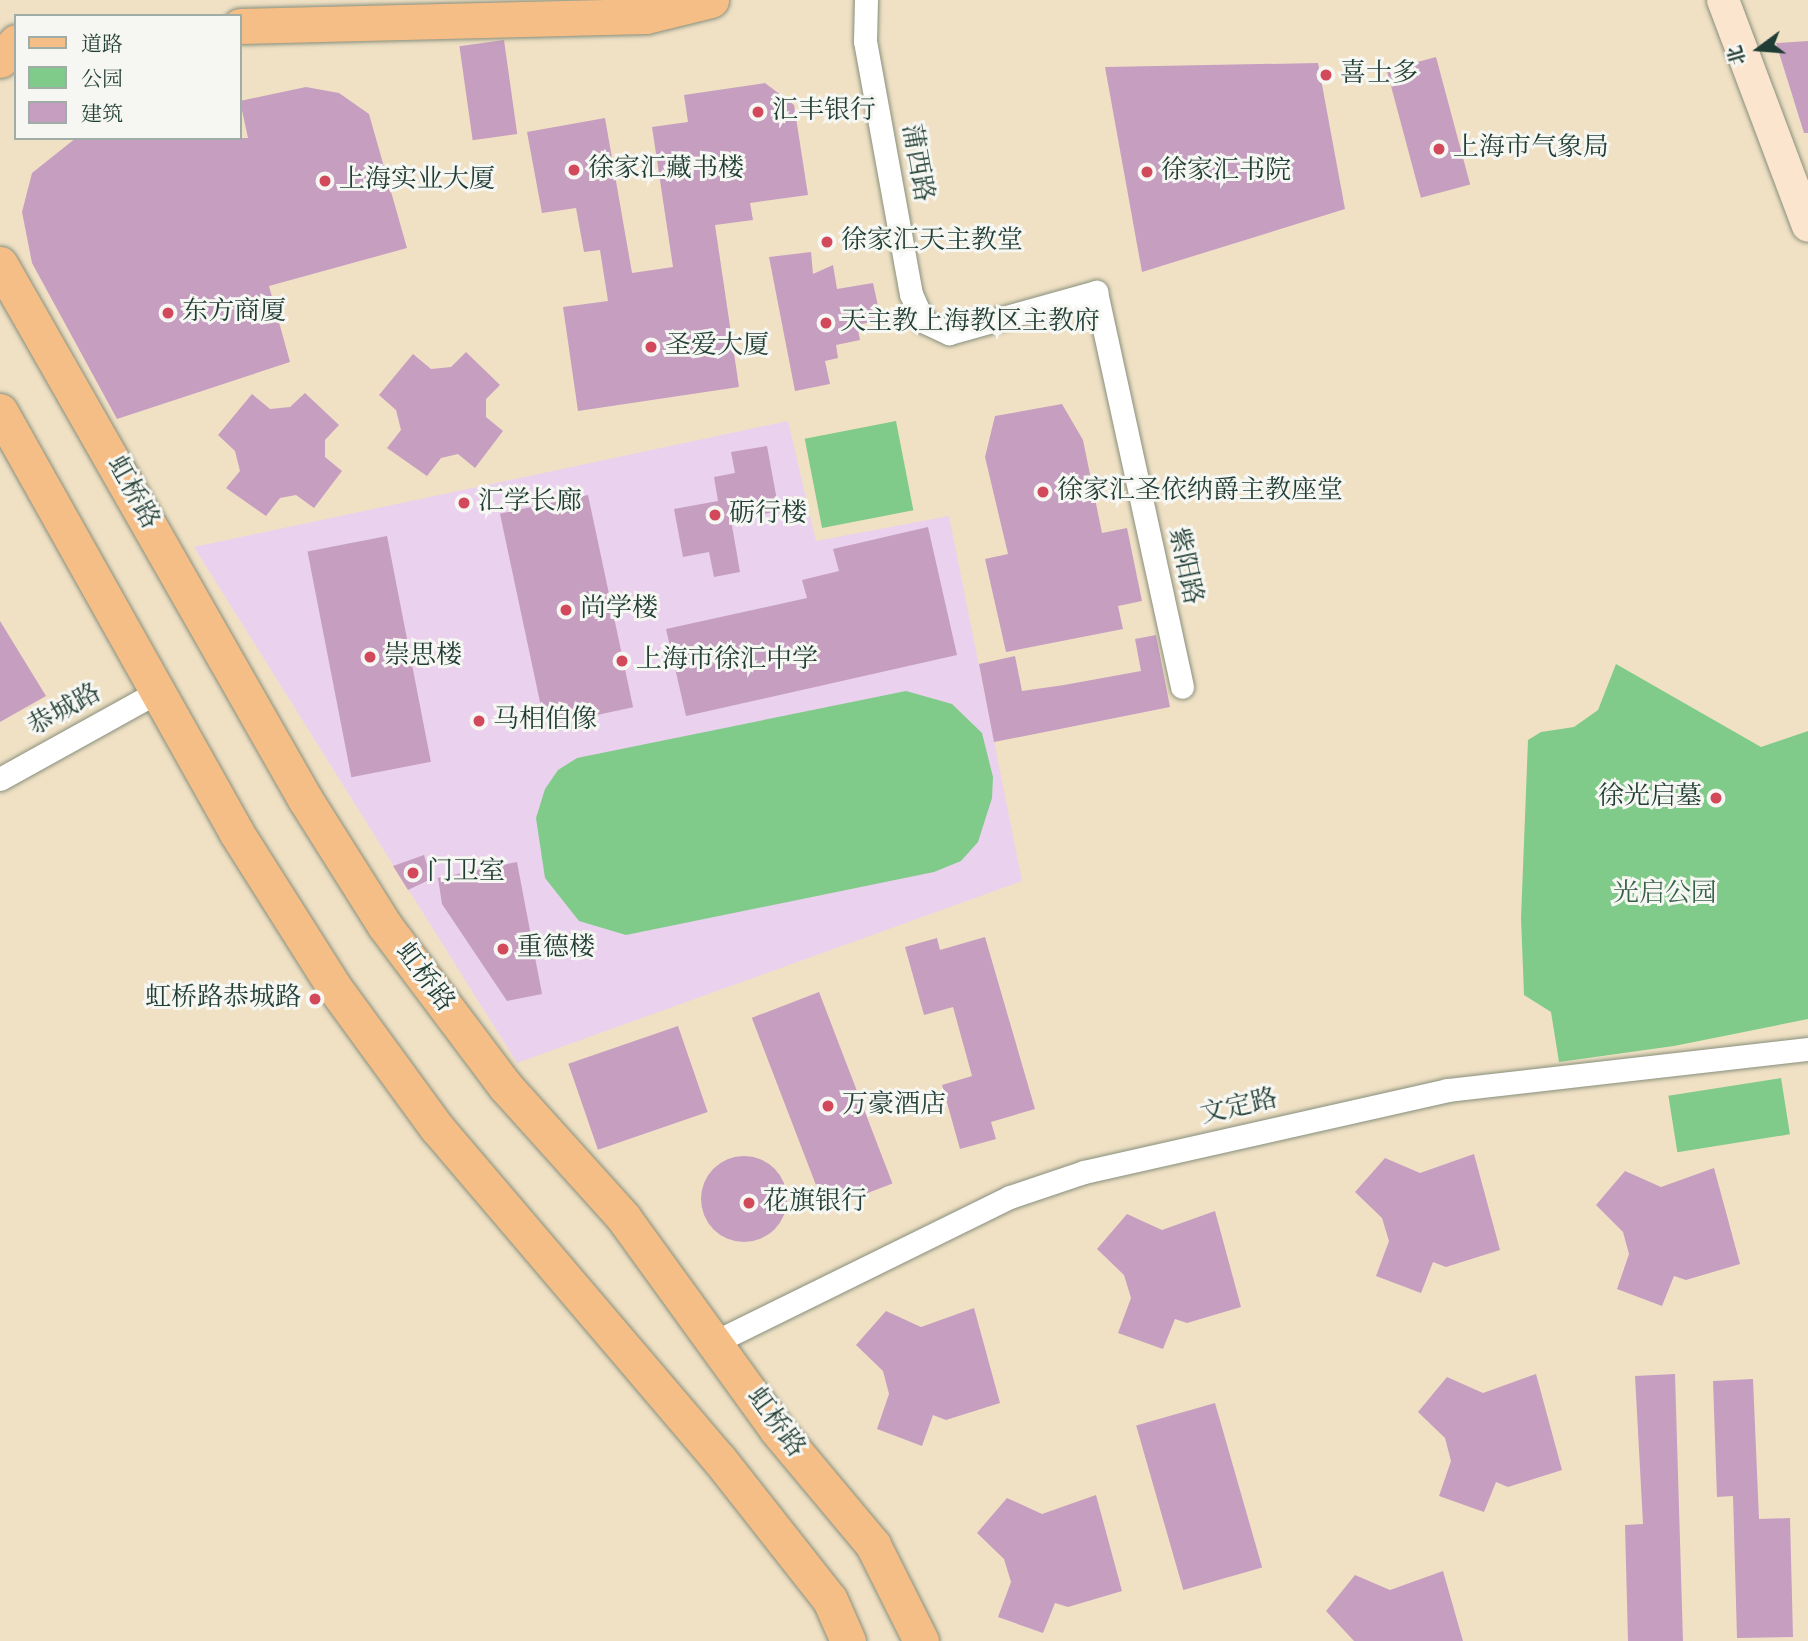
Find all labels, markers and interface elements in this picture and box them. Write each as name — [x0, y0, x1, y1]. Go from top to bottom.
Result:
legend — [14, 14, 242, 140]
north arrow — [1724, 14, 1794, 84]
text: 道路 — [81, 35, 123, 56]
text: 北 — [1727, 43, 1750, 67]
place label: 喜士多 — [1340, 59, 1418, 91]
marker: 喜士多 — [1318, 67, 1334, 83]
text: 公园 — [81, 70, 123, 91]
place label: 汇丰银行 — [772, 96, 876, 128]
marker: 汇丰银行 — [750, 104, 766, 120]
text: 建筑 — [81, 105, 123, 126]
street label: 蒲西路 — [894, 122, 938, 204]
place label: 上海市气象局 — [1453, 133, 1609, 165]
marker: 上海市气象局 — [1431, 141, 1447, 157]
place label: 徐家汇藏书楼 — [588, 154, 744, 186]
place label: 徐家汇书院 — [1161, 156, 1291, 188]
marker: 徐家汇藏书楼 — [566, 162, 582, 178]
marker: 徐家汇书院 — [1139, 164, 1155, 180]
place label: 上海实业大厦 — [339, 165, 495, 197]
marker: 上海实业大厦 — [317, 173, 333, 189]
place label: 徐家汇天主教堂 — [841, 226, 1023, 258]
marker: 徐家汇天主教堂 — [819, 234, 835, 250]
place label: 东方商厦 — [182, 297, 286, 329]
marker: 东方商厦 — [160, 305, 176, 321]
place label: 天主教上海教区主教府 — [840, 307, 1100, 339]
marker: 天主教上海教区主教府 — [818, 315, 834, 331]
place label: 圣爱大厦 — [665, 331, 769, 363]
marker: 圣爱大厦 — [643, 339, 659, 355]
street label: 虹桥路 — [99, 451, 165, 535]
place label: 徐家汇圣依纳爵主教座堂 — [1057, 476, 1343, 508]
marker: 徐家汇圣依纳爵主教座堂 — [1035, 484, 1051, 500]
place label: 汇学长廊 — [478, 487, 582, 519]
marker: 汇学长廊 — [456, 495, 472, 511]
place label: 砺行楼 — [729, 499, 807, 531]
marker: 砺行楼 — [707, 507, 723, 523]
street label: 紫阳路 — [1161, 525, 1207, 607]
place label: 尚学楼 — [580, 594, 658, 626]
marker: 尚学楼 — [558, 602, 574, 618]
place label: 崇思楼 — [384, 641, 462, 673]
place label: 上海市徐汇中学 — [636, 645, 818, 677]
marker: 崇思楼 — [362, 649, 378, 665]
marker: 上海市徐汇中学 — [614, 653, 630, 669]
street label: 恭城路 — [23, 678, 107, 744]
place label: 马相伯像 — [493, 705, 597, 737]
marker: 马相伯像 — [471, 713, 487, 729]
place label: 徐光启墓 — [1598, 782, 1702, 814]
marker: 徐光启墓 — [1708, 790, 1724, 806]
place label: 门卫室 — [427, 857, 505, 889]
marker: 门卫室 — [405, 865, 421, 881]
park label: 光启公园 — [1613, 879, 1717, 911]
place label: 重德楼 — [517, 933, 595, 965]
street label: 虹桥路 — [388, 937, 460, 1019]
marker: 重德楼 — [495, 941, 511, 957]
place label: 虹桥路恭城路 — [145, 983, 301, 1015]
marker: 虹桥路恭城路 — [307, 991, 323, 1007]
street label: 文定路 — [1197, 1084, 1281, 1132]
place label: 万豪酒店 — [842, 1090, 946, 1122]
marker: 万豪酒店 — [820, 1098, 836, 1114]
place label: 花旗银行 — [763, 1187, 867, 1219]
marker: 花旗银行 — [741, 1195, 757, 1211]
street label: 虹桥路 — [739, 1382, 811, 1464]

